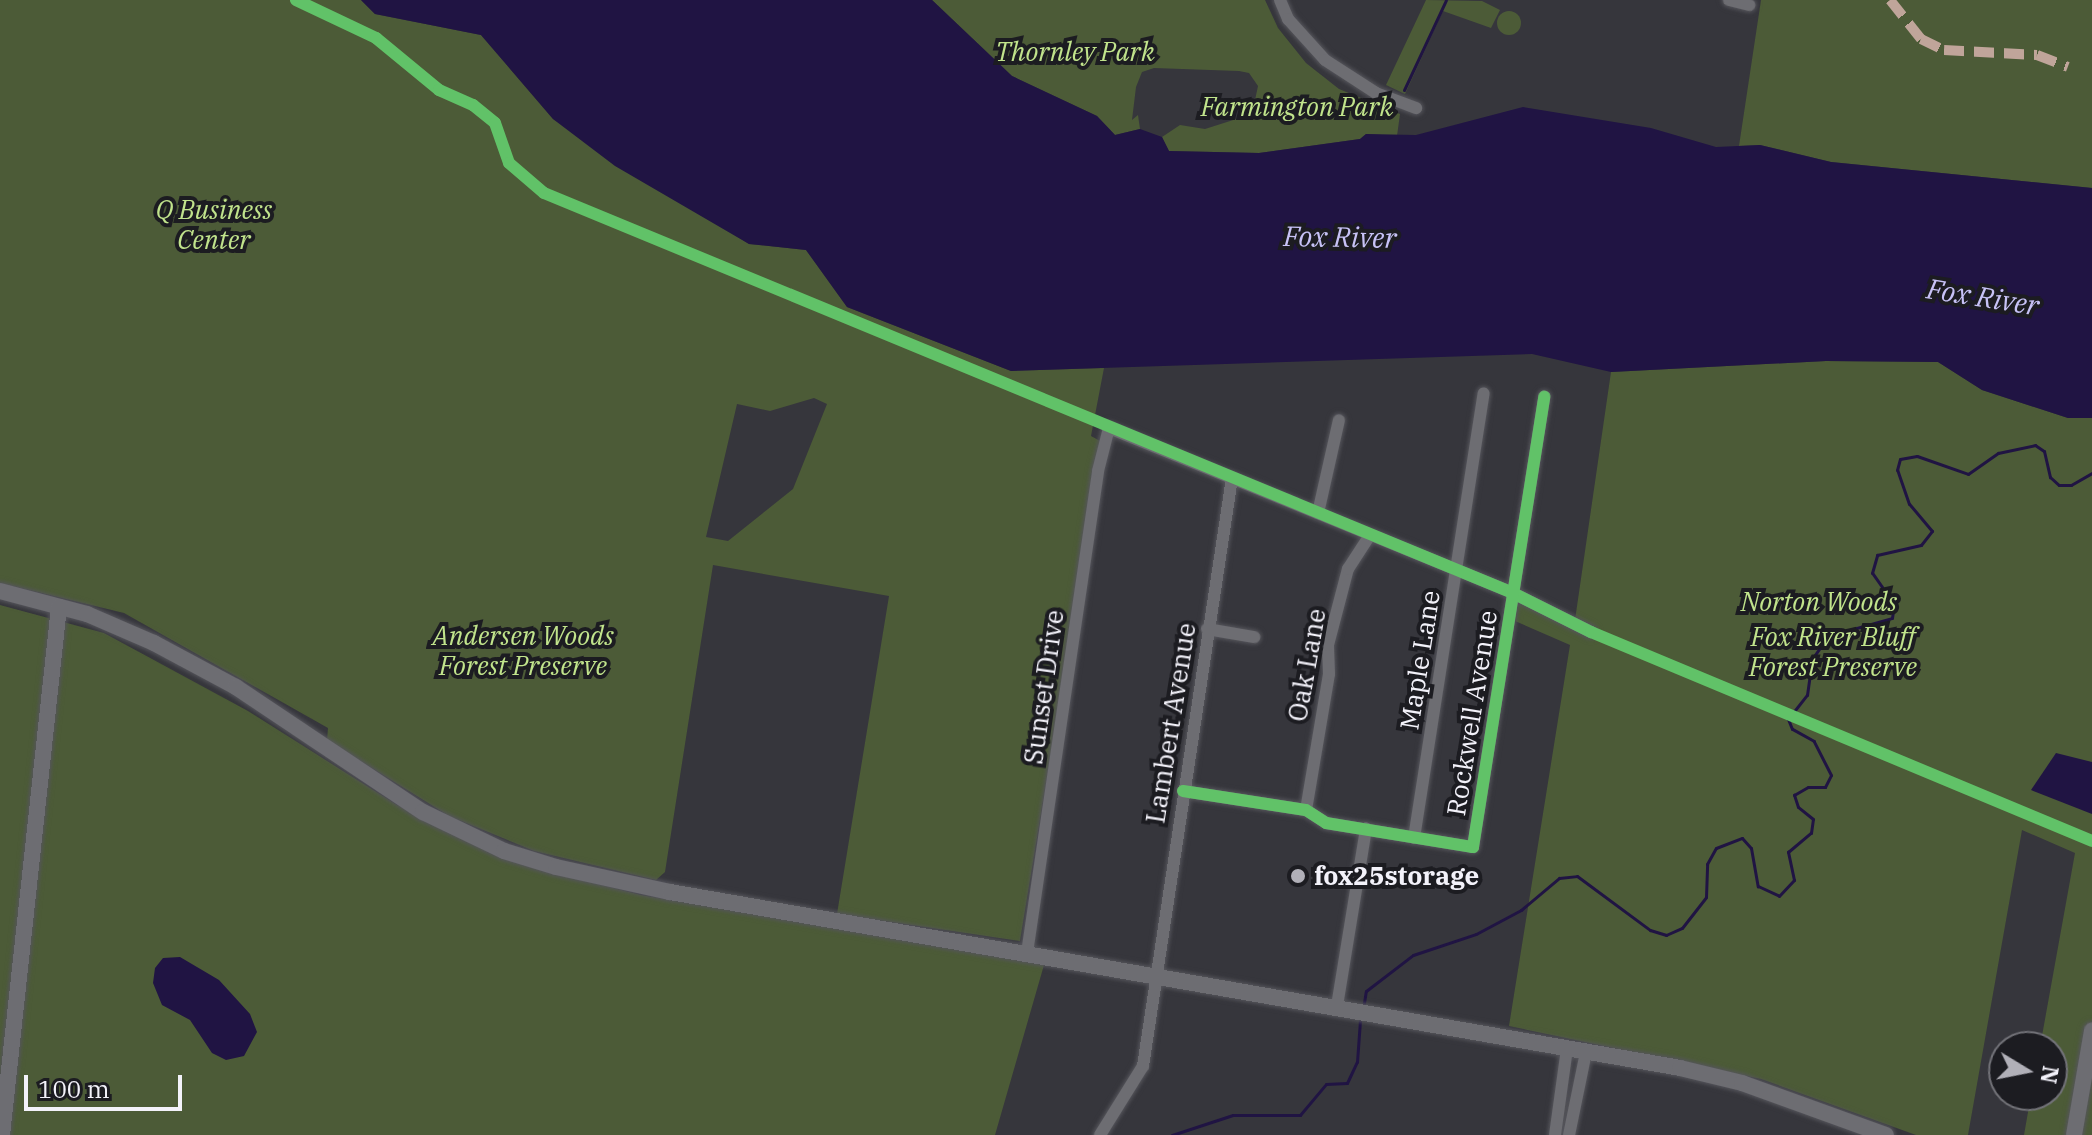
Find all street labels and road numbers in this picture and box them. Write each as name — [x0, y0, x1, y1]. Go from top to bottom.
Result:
street label: Maple Lane — [1394, 588, 1446, 732]
street label: Oak Lane — [1282, 606, 1332, 724]
street label: Sunset Drive — [1018, 608, 1070, 766]
street label: Rockwell Avenue — [1440, 608, 1504, 818]
street label: Lambert Avenue — [1140, 621, 1202, 825]

